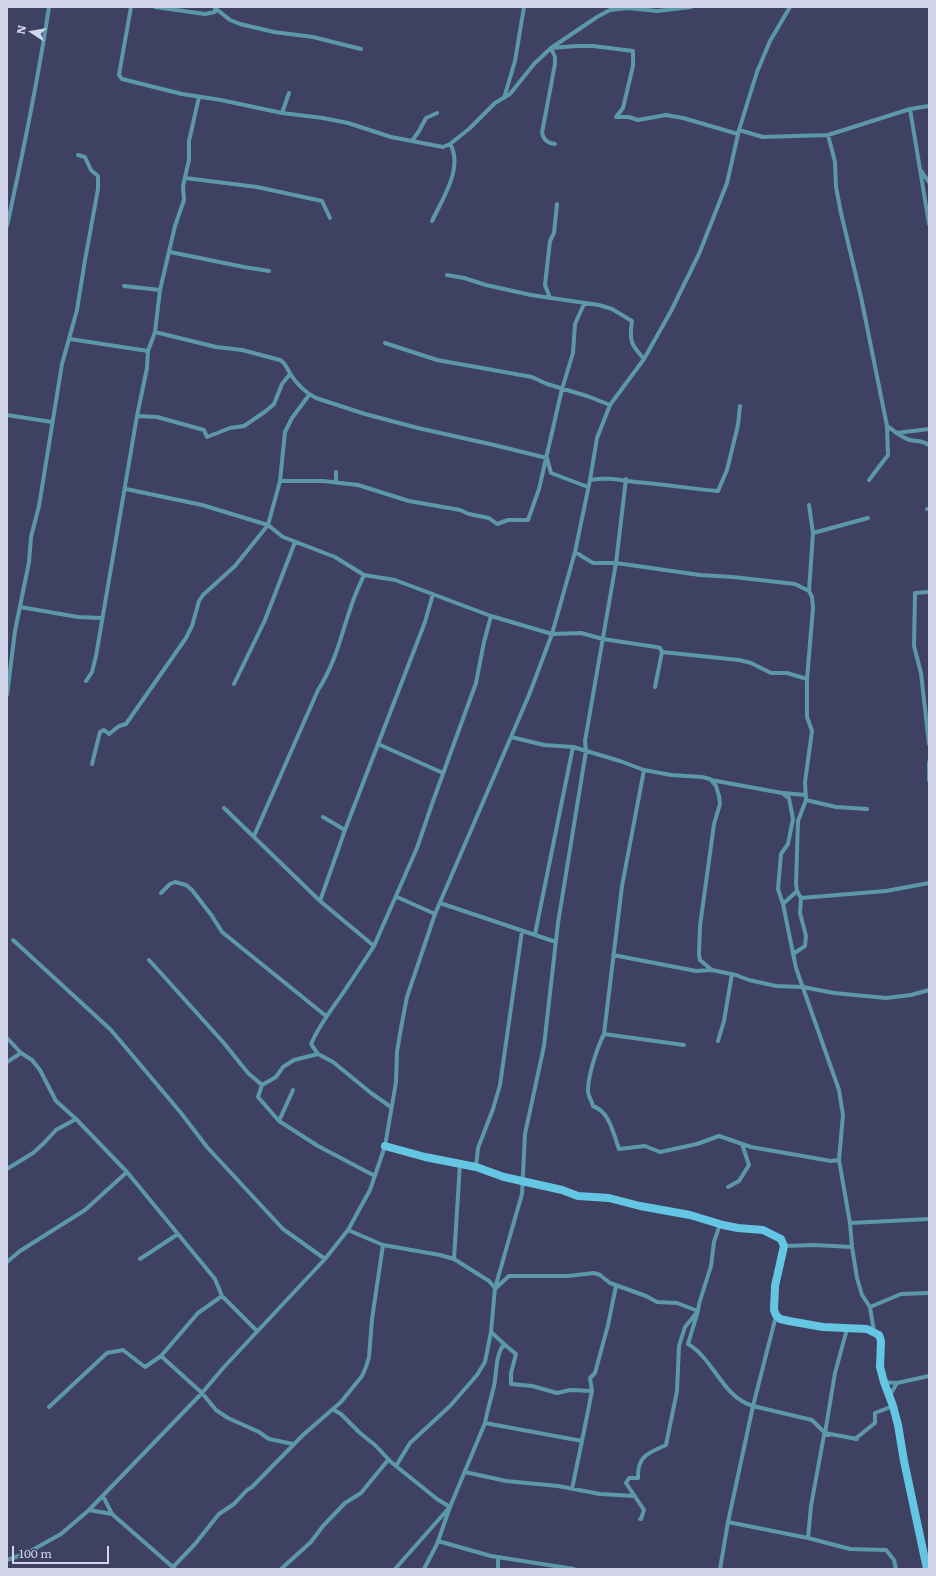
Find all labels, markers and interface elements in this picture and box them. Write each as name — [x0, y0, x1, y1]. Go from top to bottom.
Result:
north arrow — [12, 12, 52, 52]
text: N — [11, 23, 29, 36]
scale bar — [14, 1538, 111, 1564]
text: 100 m — [19, 1544, 52, 1562]

